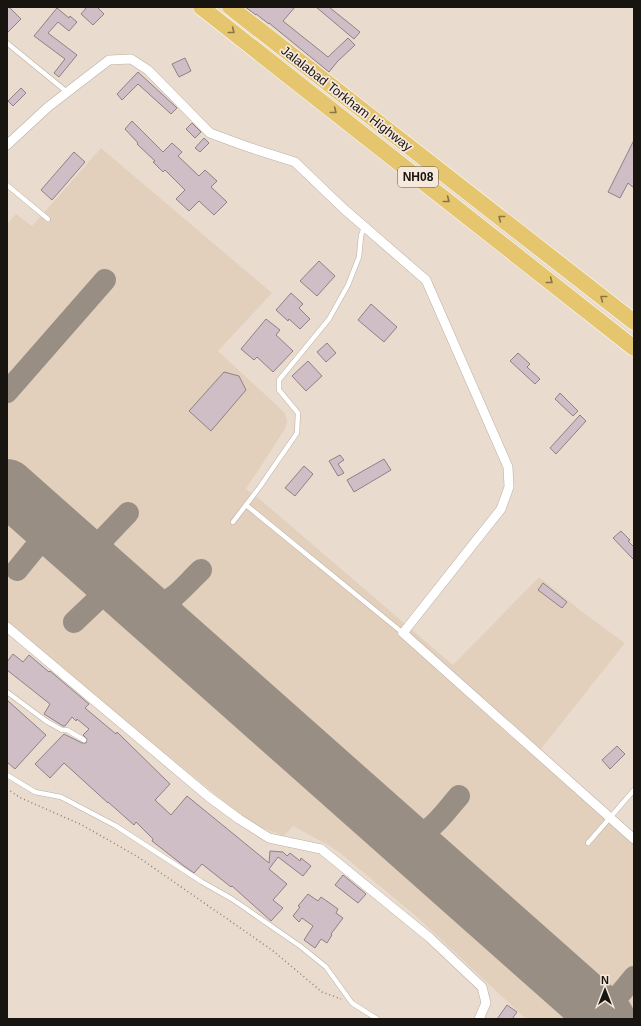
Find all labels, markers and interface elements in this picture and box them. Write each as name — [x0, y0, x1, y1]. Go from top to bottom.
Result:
one-way arrow — [228, 26, 235, 33]
street label: Jalalabad Torkham Highway — [278, 43, 416, 155]
one-way arrow — [330, 107, 337, 114]
road number: NH08 — [398, 167, 438, 187]
one-way arrow — [443, 196, 450, 203]
one-way arrow — [498, 216, 505, 223]
one-way arrow — [545, 276, 552, 283]
one-way arrow — [601, 296, 608, 303]
north arrow — [585, 970, 625, 1010]
text: N — [601, 974, 609, 986]

